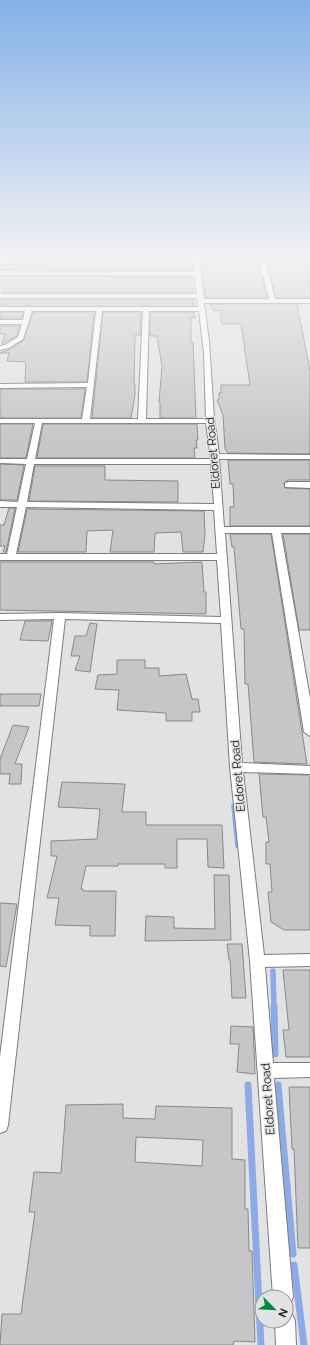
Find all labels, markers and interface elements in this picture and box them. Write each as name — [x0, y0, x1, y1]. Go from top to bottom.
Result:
street label: Eldoret Road — [203, 417, 223, 489]
street label: Eldoret Road — [228, 740, 248, 812]
street label: Eldoret Road — [259, 1063, 277, 1135]
north arrow — [254, 1289, 294, 1329]
text: N — [275, 1306, 290, 1319]

